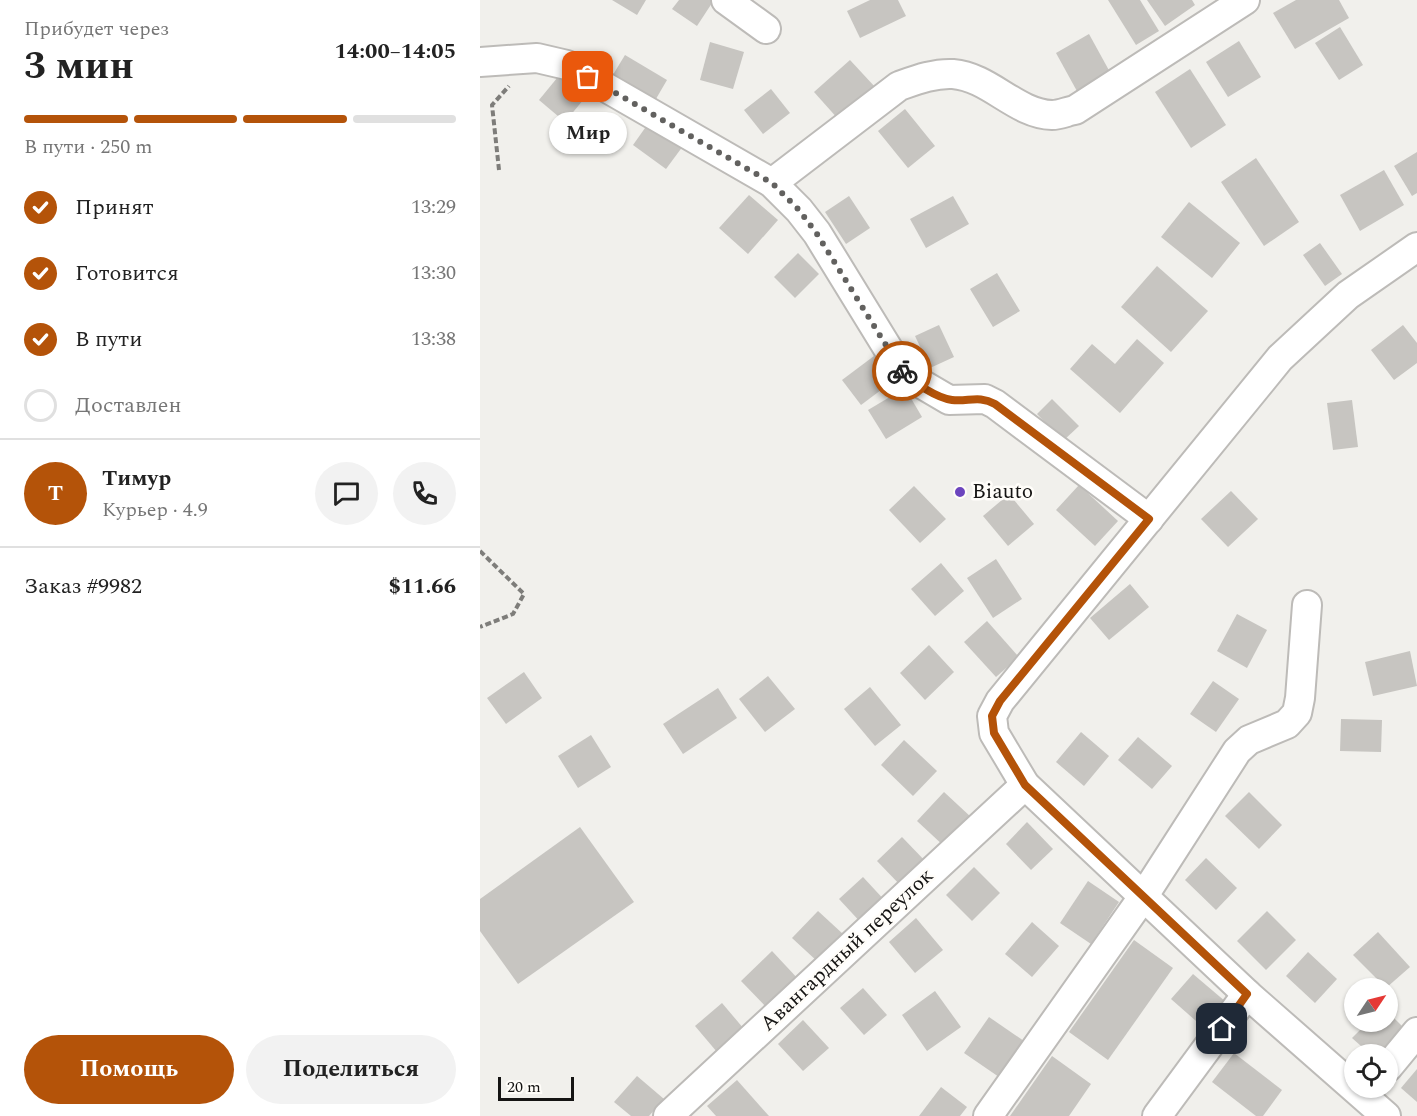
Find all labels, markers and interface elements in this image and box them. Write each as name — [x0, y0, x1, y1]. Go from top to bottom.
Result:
text: Прибудет через — [24, 14, 169, 44]
text: 14:00–14:05 — [334, 35, 456, 68]
text: 3 мин — [24, 37, 134, 96]
pin — [562, 51, 613, 102]
icon: bag — [571, 60, 604, 93]
callout: Мир — [549, 113, 627, 155]
text: Мир — [566, 118, 610, 148]
text: В пути · 250 m — [24, 132, 152, 162]
icon: check — [24, 191, 57, 224]
text: Принят — [75, 191, 154, 224]
text: 13:29 — [411, 192, 456, 222]
icon: check — [24, 257, 57, 290]
text: Готовится — [75, 257, 179, 290]
text: 13:30 — [411, 258, 456, 288]
icon: check — [24, 323, 57, 356]
text: В пути — [75, 323, 142, 356]
text: 13:38 — [411, 324, 456, 354]
courier — [872, 341, 932, 401]
icon: bike — [886, 355, 919, 388]
text: Доставлен — [75, 389, 182, 422]
text: Тимур — [102, 462, 171, 495]
button: chat — [315, 462, 378, 525]
button: phone — [393, 462, 456, 525]
place label: Biauto — [972, 476, 1033, 508]
text: Т — [48, 477, 63, 510]
marker: Biauto — [953, 485, 967, 499]
text: Курьер · 4.9 — [102, 495, 208, 525]
text: Заказ #9982 — [24, 570, 142, 603]
text: $11.66 — [388, 570, 456, 603]
street label: Авангардный переулок — [753, 861, 941, 1039]
north arrow — [1344, 978, 1398, 1032]
map controls — [1344, 978, 1398, 1098]
pin — [1196, 1003, 1247, 1054]
icon: home — [1205, 1012, 1238, 1045]
button: Помощь — [24, 1035, 234, 1104]
button: Поделиться — [246, 1035, 456, 1104]
button: locate — [1344, 1044, 1398, 1098]
scale bar — [498, 1074, 574, 1102]
text: 20 m — [507, 1075, 541, 1099]

